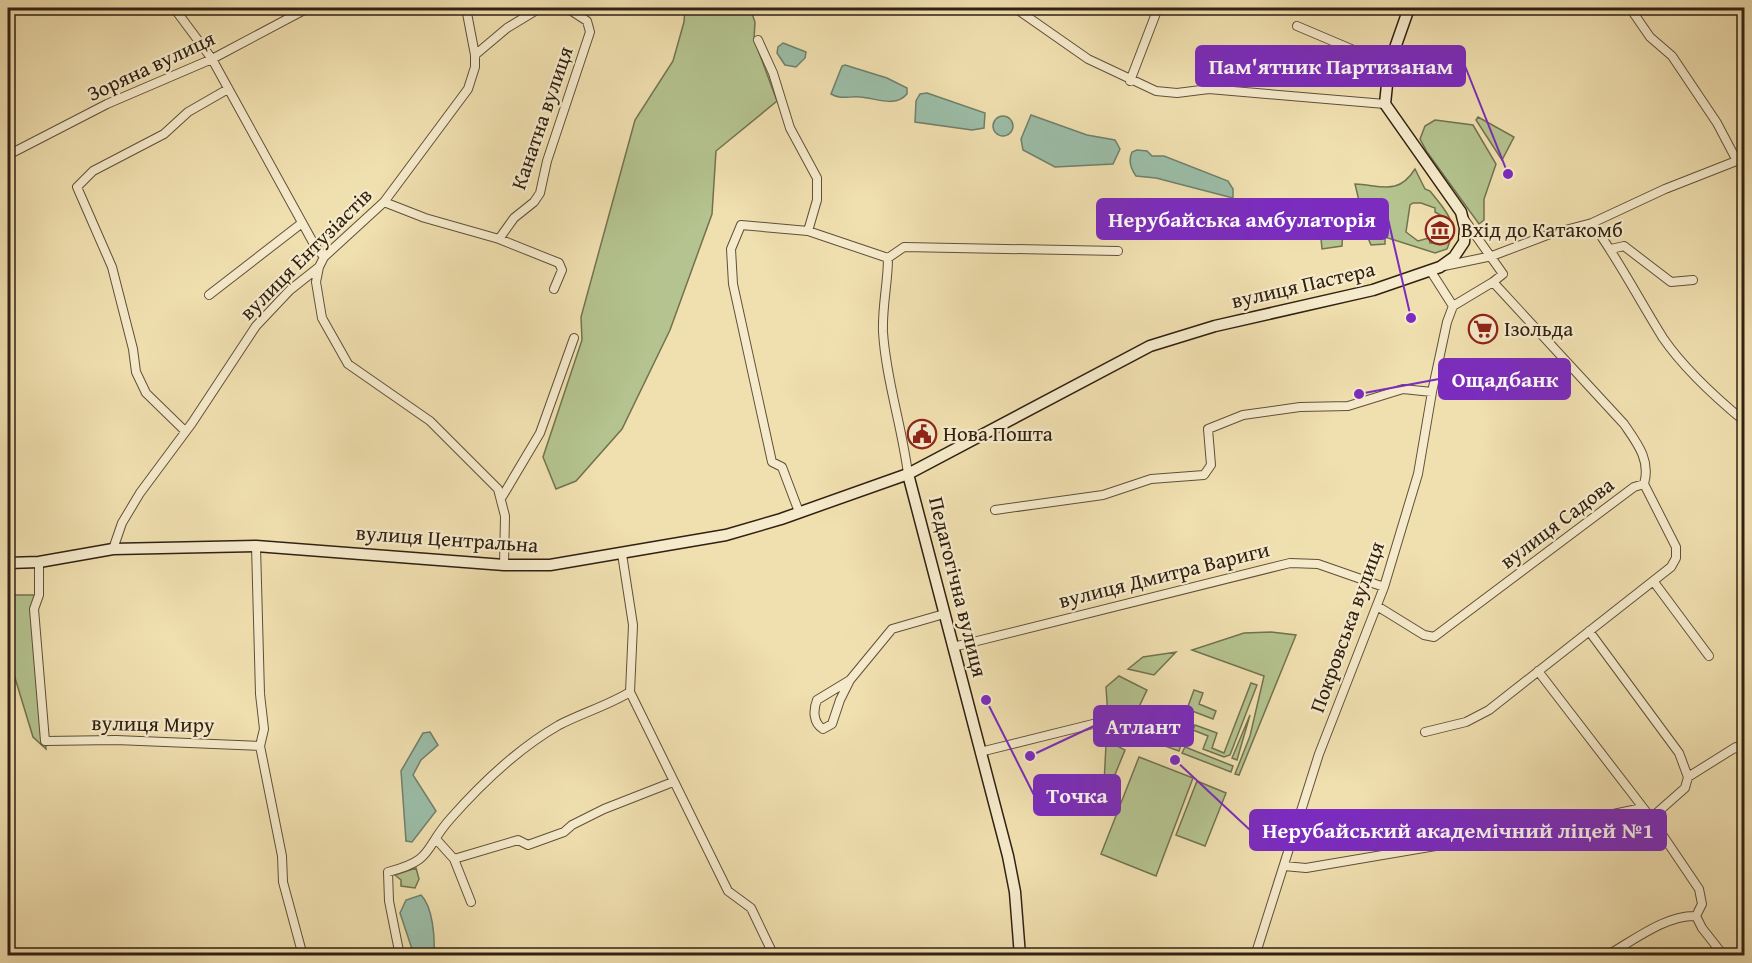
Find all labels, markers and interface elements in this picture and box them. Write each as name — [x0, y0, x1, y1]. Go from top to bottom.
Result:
street label: Зоряна вулиця — [82, 22, 220, 109]
street label: Канатна вулиця — [503, 42, 581, 194]
callout: Пам'ятник Партизанам — [1196, 46, 1465, 86]
text: Пам'ятник Партизанам — [1209, 50, 1453, 82]
street label: вулиця Ентузіастів — [232, 180, 379, 327]
callout: Нерубайська амбулаторія — [1097, 199, 1388, 239]
text: Нерубайська амбулаторія — [1108, 203, 1376, 235]
museum icon: Вхід до Катакомб — [1424, 214, 1456, 246]
place label: Вхід до Катакомб — [1461, 214, 1623, 245]
street label: вулиця Пастера — [1228, 253, 1378, 316]
supermarket icon: Ізольда — [1467, 313, 1499, 345]
place label: Ізольда — [1504, 313, 1573, 344]
callout: Ощадбанк — [1439, 359, 1570, 399]
text: Ощадбанк — [1452, 363, 1559, 395]
public building icon: Нова Пошта — [906, 418, 938, 450]
place label: Нова Пошта — [943, 418, 1053, 449]
street label: вулиця Садова — [1493, 469, 1620, 576]
street label: Педагогічна вулиця — [921, 493, 996, 681]
street label: вулиця Центральна — [355, 517, 539, 560]
street label: вулиця Дмитра Вариги — [1055, 533, 1273, 616]
street label: Покровська вулиця — [1301, 537, 1392, 717]
callout: Атлант — [1094, 706, 1193, 746]
street label: вулиця Миру — [91, 707, 215, 740]
text: Атлант — [1105, 710, 1181, 742]
callout: Точка — [1034, 775, 1120, 815]
text: Точка — [1046, 779, 1109, 811]
callout: Нерубайський академічний ліцей №1 — [1250, 810, 1666, 850]
text: Нерубайський академічний ліцей №1 — [1262, 814, 1654, 846]

